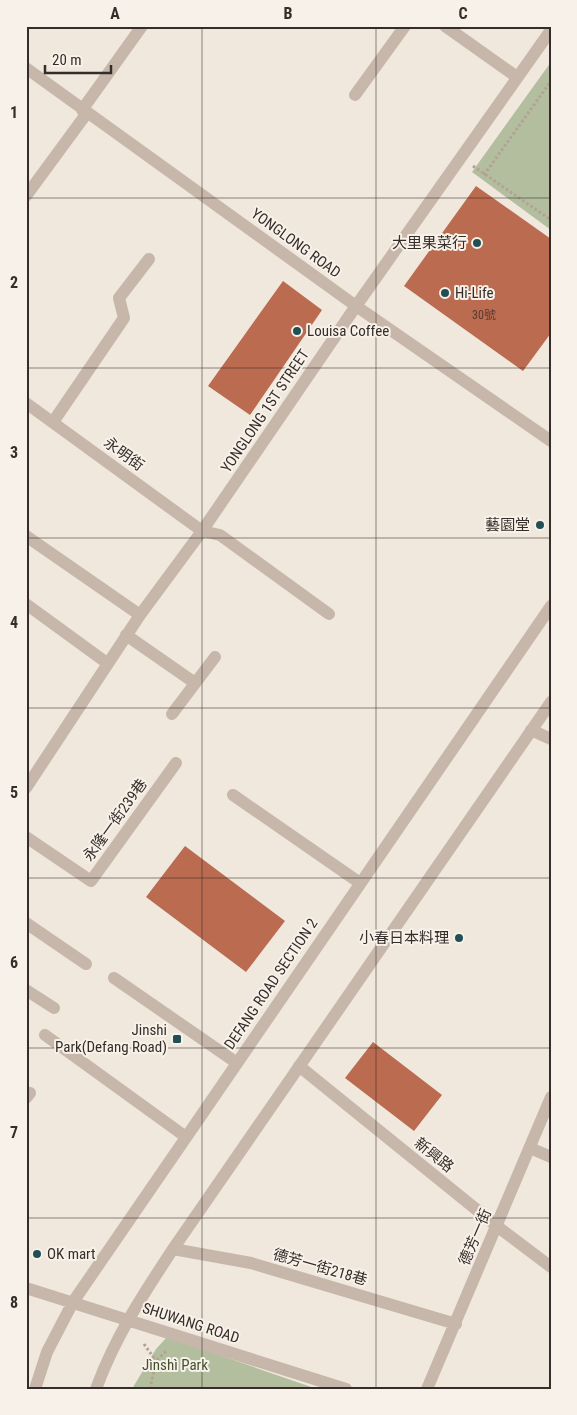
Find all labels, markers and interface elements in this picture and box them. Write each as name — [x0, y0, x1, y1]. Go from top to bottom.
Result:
text: A — [110, 4, 120, 23]
text: B — [284, 4, 293, 23]
text: C — [458, 4, 468, 23]
scale bar — [45, 42, 111, 74]
text: 20 m — [52, 51, 82, 69]
text: 1 — [10, 103, 18, 122]
street label: YONGLONG ROAD — [248, 205, 344, 281]
place label: 大里果菜行 — [392, 234, 467, 252]
marker: 大里果菜行 — [471, 237, 483, 249]
text: 2 — [10, 273, 18, 292]
place label: Hi-Life — [455, 284, 494, 302]
marker: Hi-Life — [439, 287, 451, 299]
house number: 30號 — [472, 308, 496, 322]
place label: Louisa Coffee — [307, 322, 389, 340]
marker: Louisa Coffee — [291, 325, 303, 337]
street label: YONGLONG 1ST STREET — [217, 346, 313, 476]
street label: 永明街 — [101, 433, 147, 475]
text: 3 — [10, 443, 18, 462]
place label: 藝園堂 — [485, 516, 530, 534]
marker: 藝園堂 — [534, 519, 546, 531]
text: 4 — [10, 613, 18, 632]
street label: 永隆一街239巷 — [79, 775, 151, 865]
text: 5 — [10, 783, 18, 802]
street label: DEFANG ROAD SECTION 2 — [220, 915, 322, 1053]
place label: 小春日本料理 — [359, 929, 449, 947]
marker: 小春日本料理 — [453, 932, 465, 944]
text: 6 — [10, 953, 18, 972]
place label: Jinshi Park(Defang Road) — [55, 1021, 167, 1056]
marker: Jinshi Park(Defang Road) — [171, 1033, 183, 1045]
text: 7 — [10, 1123, 18, 1142]
street label: 新興路 — [411, 1134, 457, 1176]
street label: 德芳一街 — [455, 1206, 495, 1268]
place label: OK mart — [47, 1245, 96, 1263]
street label: 德芳一街218巷 — [271, 1245, 369, 1289]
marker: OK mart — [31, 1248, 43, 1260]
text: 8 — [10, 1293, 18, 1312]
street label: SHUWANG ROAD — [140, 1299, 242, 1347]
park label: Jìnshì Park — [142, 1356, 208, 1374]

